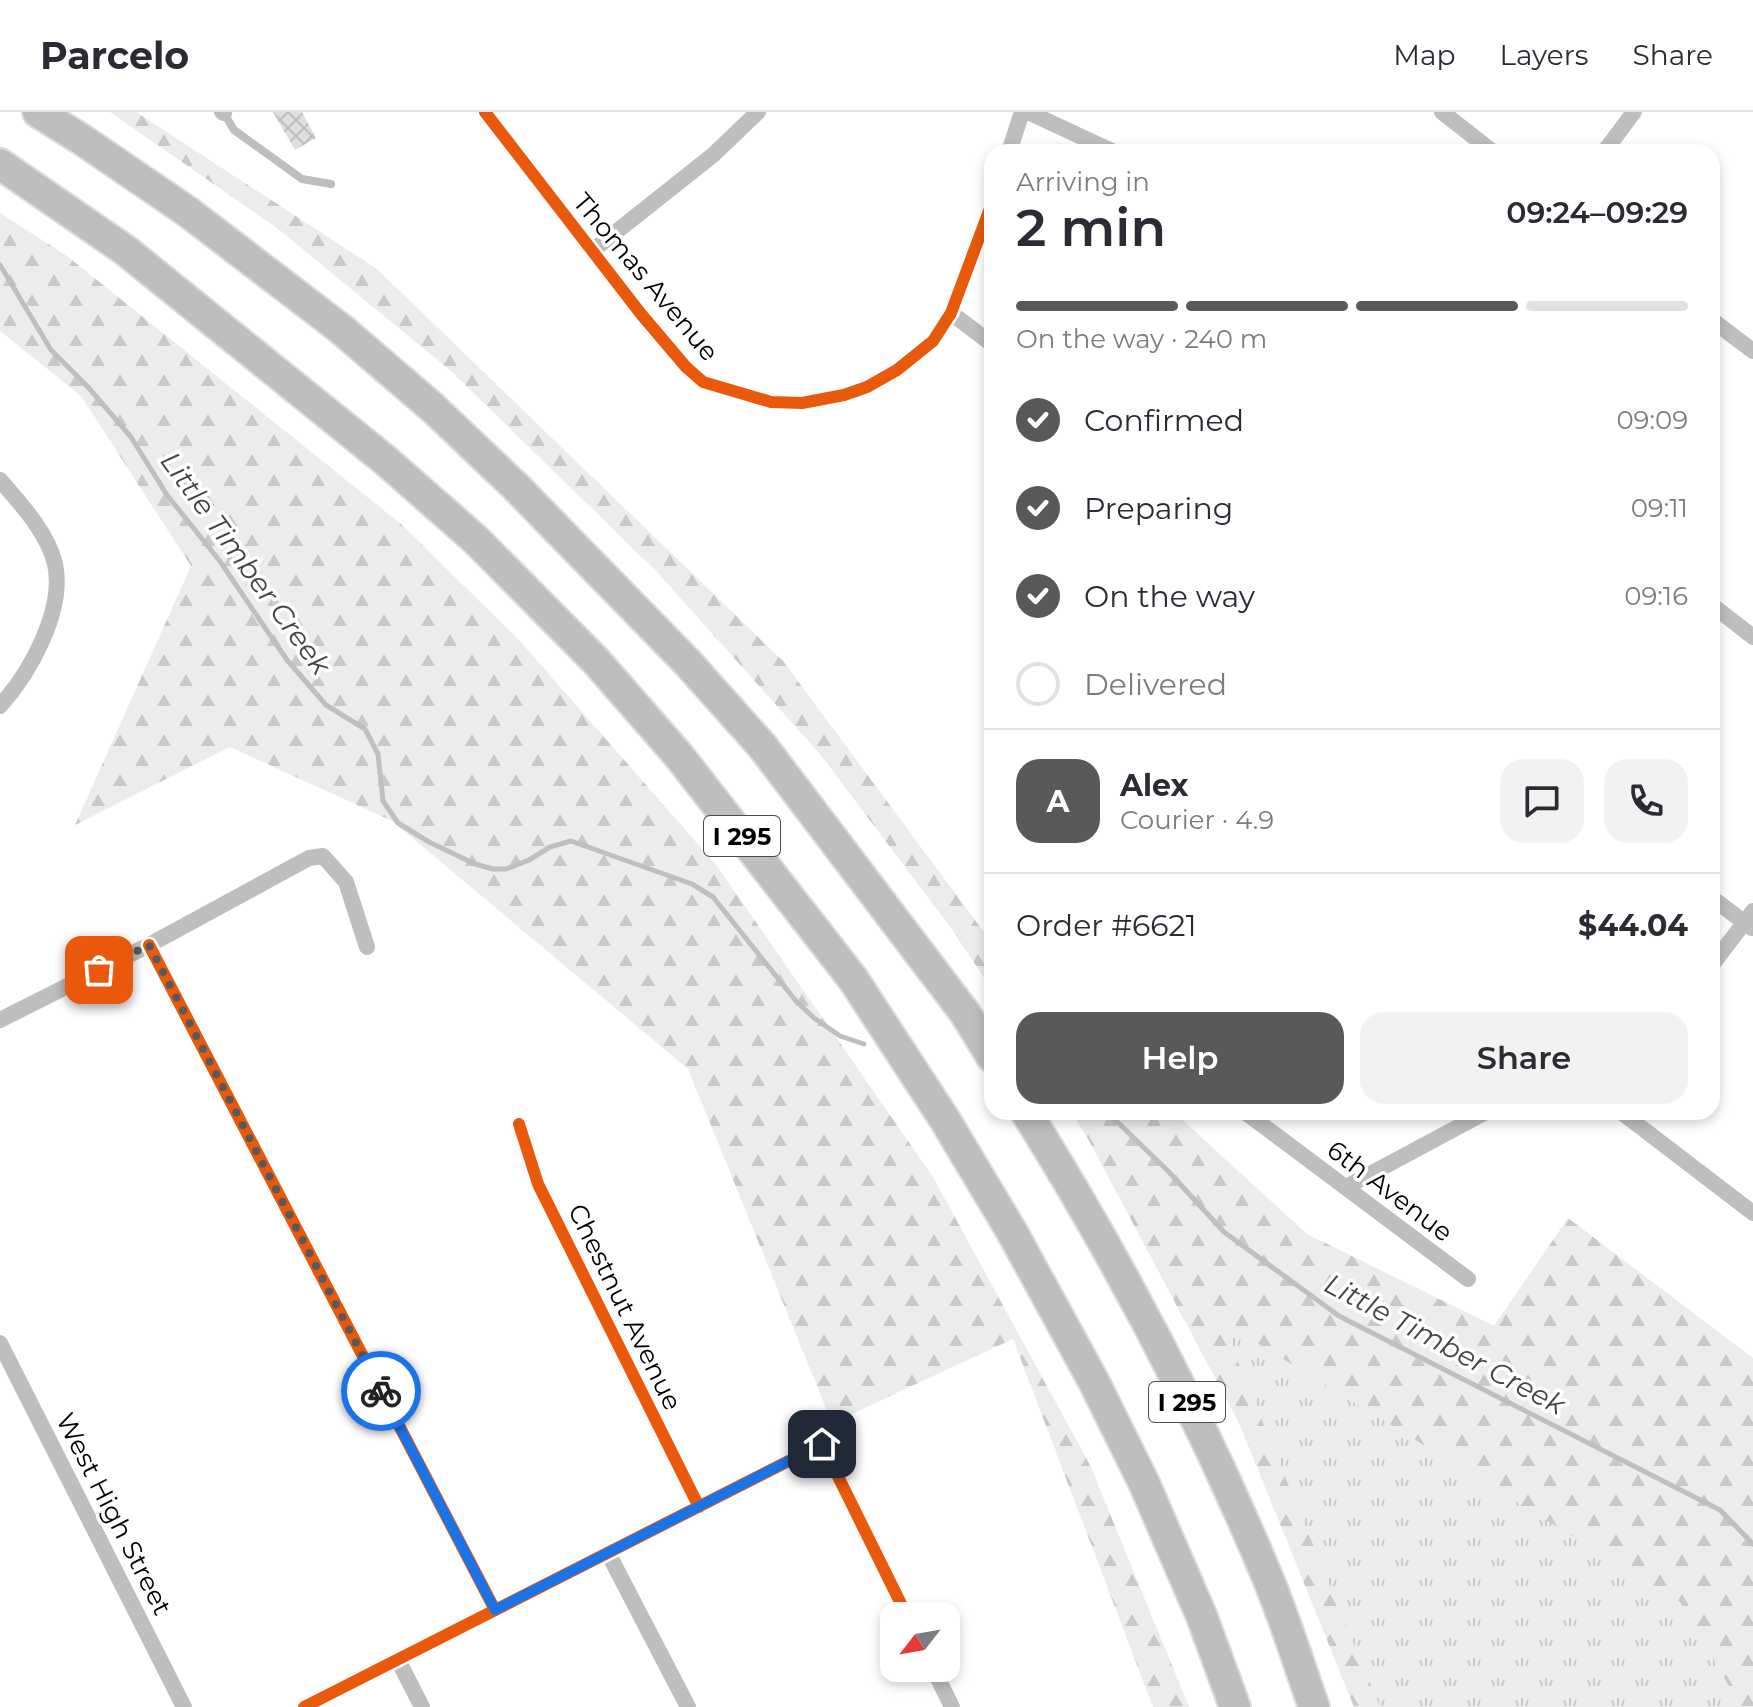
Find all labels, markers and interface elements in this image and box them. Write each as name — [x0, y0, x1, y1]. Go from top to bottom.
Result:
text: Parcelo — [40, 32, 189, 79]
text: Map — [1393, 38, 1456, 72]
text: Layers — [1500, 38, 1589, 72]
text: Share — [1633, 38, 1713, 72]
text: Arriving in — [1016, 166, 1150, 198]
street label: Thomas Avenue — [566, 187, 726, 367]
text: 09:24–09:29 — [1506, 194, 1688, 231]
text: 2 min — [1016, 196, 1166, 259]
text: On the way · 240 m — [1016, 323, 1267, 355]
icon: check — [1016, 398, 1060, 442]
text: Confirmed — [1084, 402, 1244, 439]
text: 09:09 — [1616, 404, 1688, 436]
water label: Little Timber Creek — [154, 445, 339, 682]
icon: check — [1016, 486, 1060, 530]
text: Preparing — [1084, 490, 1233, 527]
text: 09:11 — [1631, 492, 1688, 524]
icon: check — [1016, 574, 1060, 618]
text: On the way — [1084, 578, 1255, 615]
text: 09:16 — [1624, 580, 1688, 612]
text: Delivered — [1084, 666, 1227, 703]
button: chat — [1500, 759, 1584, 843]
button: phone — [1604, 759, 1688, 843]
text: Alex — [1120, 767, 1188, 804]
text: A — [1047, 783, 1069, 820]
text: Courier · 4.9 — [1120, 804, 1274, 836]
road number: I 295 — [704, 816, 780, 856]
text: Order #6621 — [1016, 907, 1196, 944]
text: $44.04 — [1578, 907, 1688, 944]
pin — [65, 936, 133, 1004]
icon: bag — [77, 948, 121, 992]
button: Help — [1016, 1012, 1344, 1104]
button: Share — [1360, 1012, 1688, 1104]
street label: 6th Avenue — [1321, 1133, 1459, 1249]
street label: Chestnut Avenue — [561, 1199, 689, 1415]
water label: Little Timber Creek — [1319, 1266, 1572, 1422]
courier — [341, 1351, 421, 1431]
icon: bike — [359, 1369, 403, 1413]
road number: I 295 — [1149, 1382, 1225, 1422]
street label: West High Street — [49, 1408, 179, 1620]
pin — [788, 1410, 856, 1478]
icon: home — [800, 1422, 844, 1466]
north arrow — [880, 1602, 960, 1682]
map controls — [880, 1602, 960, 1682]

